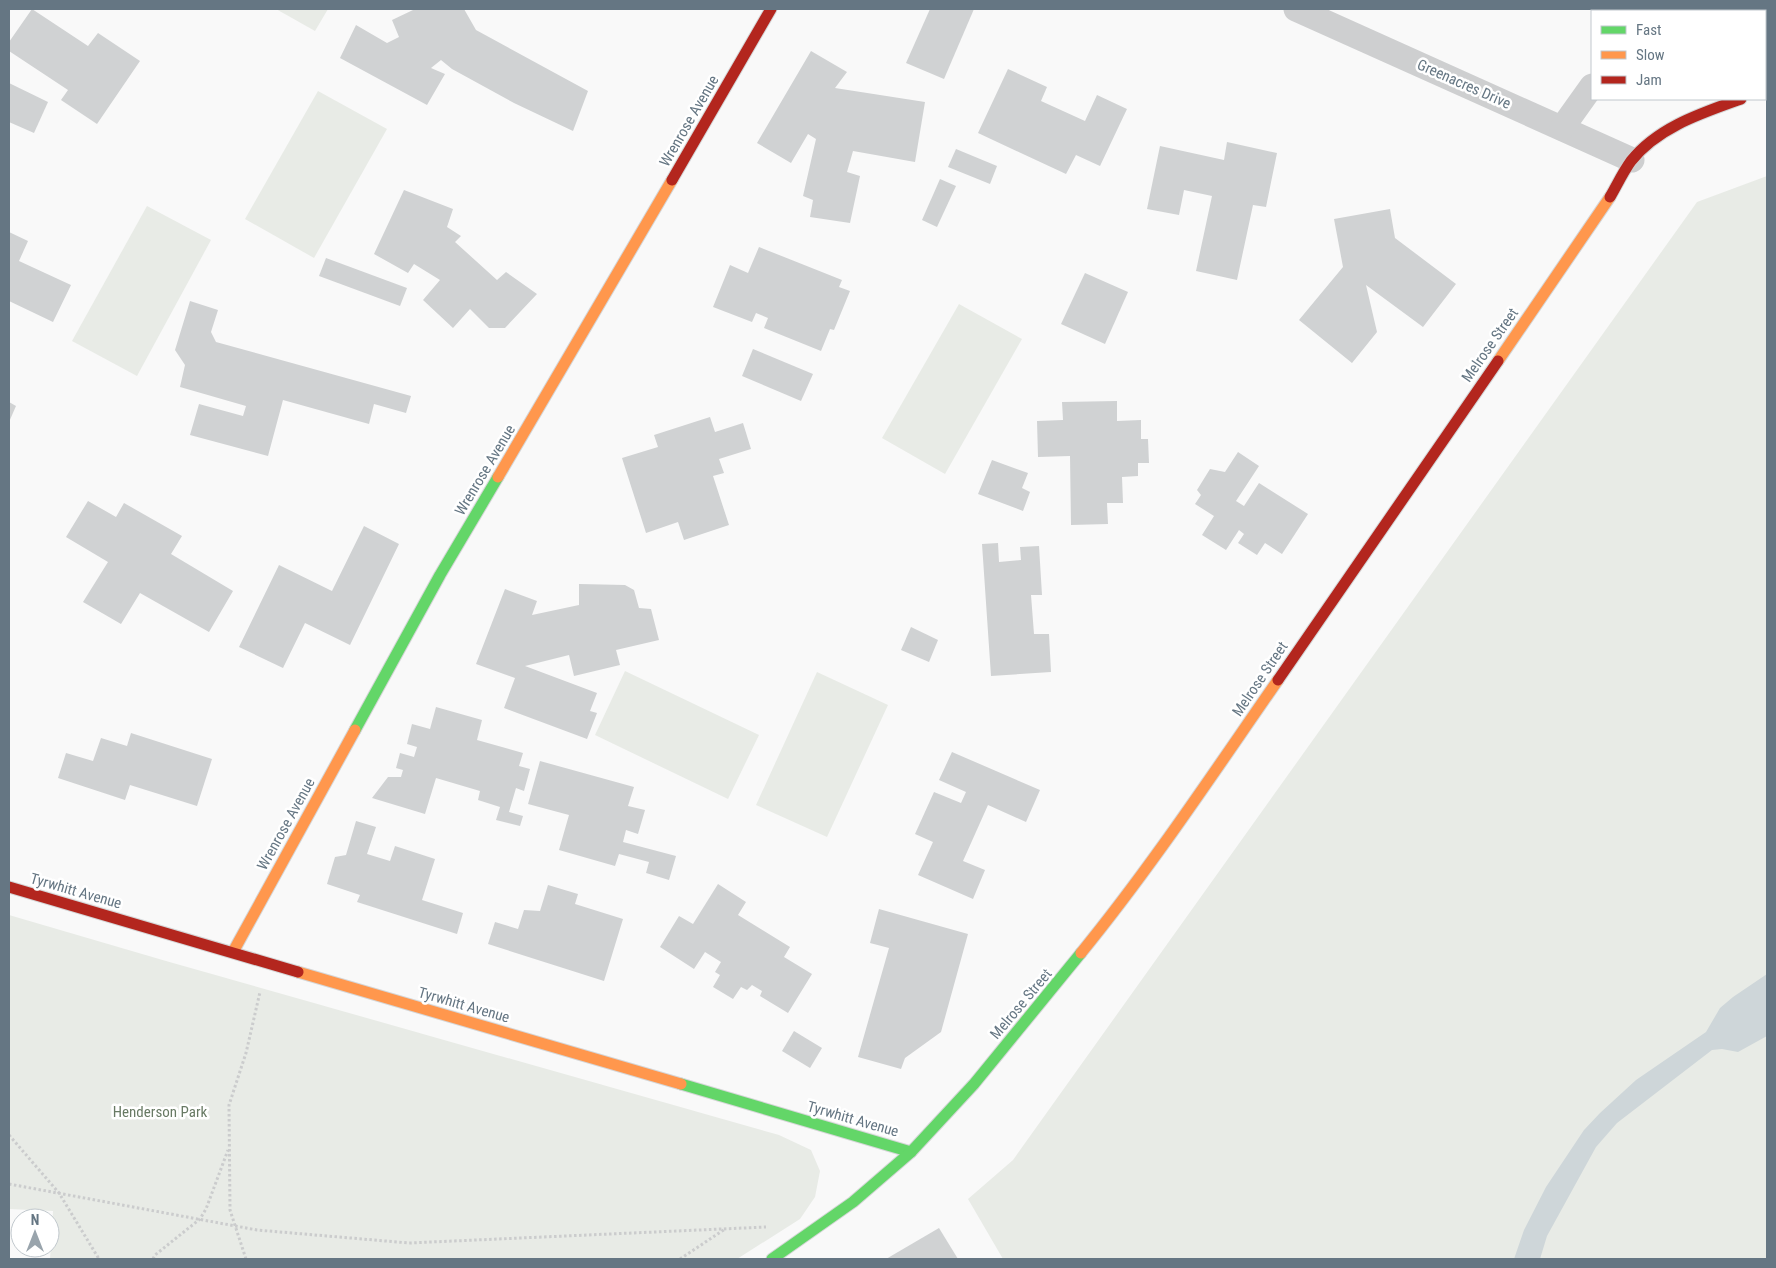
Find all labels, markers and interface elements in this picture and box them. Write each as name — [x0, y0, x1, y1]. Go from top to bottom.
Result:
legend — [1591, 10, 1766, 100]
text: Fast — [1636, 21, 1661, 39]
text: Slow — [1636, 46, 1665, 64]
street label: Greenacres Drive — [1414, 55, 1514, 113]
text: Jam — [1636, 71, 1662, 89]
street label: Wrenrose Avenue — [656, 72, 722, 170]
street label: Melrose Street — [1458, 305, 1522, 385]
street label: Wrenrose Avenue — [451, 421, 519, 519]
street label: Melrose Street — [1228, 638, 1292, 720]
street label: Wrenrose Avenue — [253, 775, 319, 873]
street label: Tyrwhitt Avenue — [28, 869, 124, 913]
street label: Melrose Street — [986, 965, 1056, 1043]
street label: Tyrwhitt Avenue — [416, 983, 512, 1027]
street label: Tyrwhitt Avenue — [805, 1097, 901, 1141]
park label: Henderson Park — [113, 1103, 207, 1121]
north arrow — [10, 1208, 60, 1258]
text: N — [31, 1212, 39, 1228]

